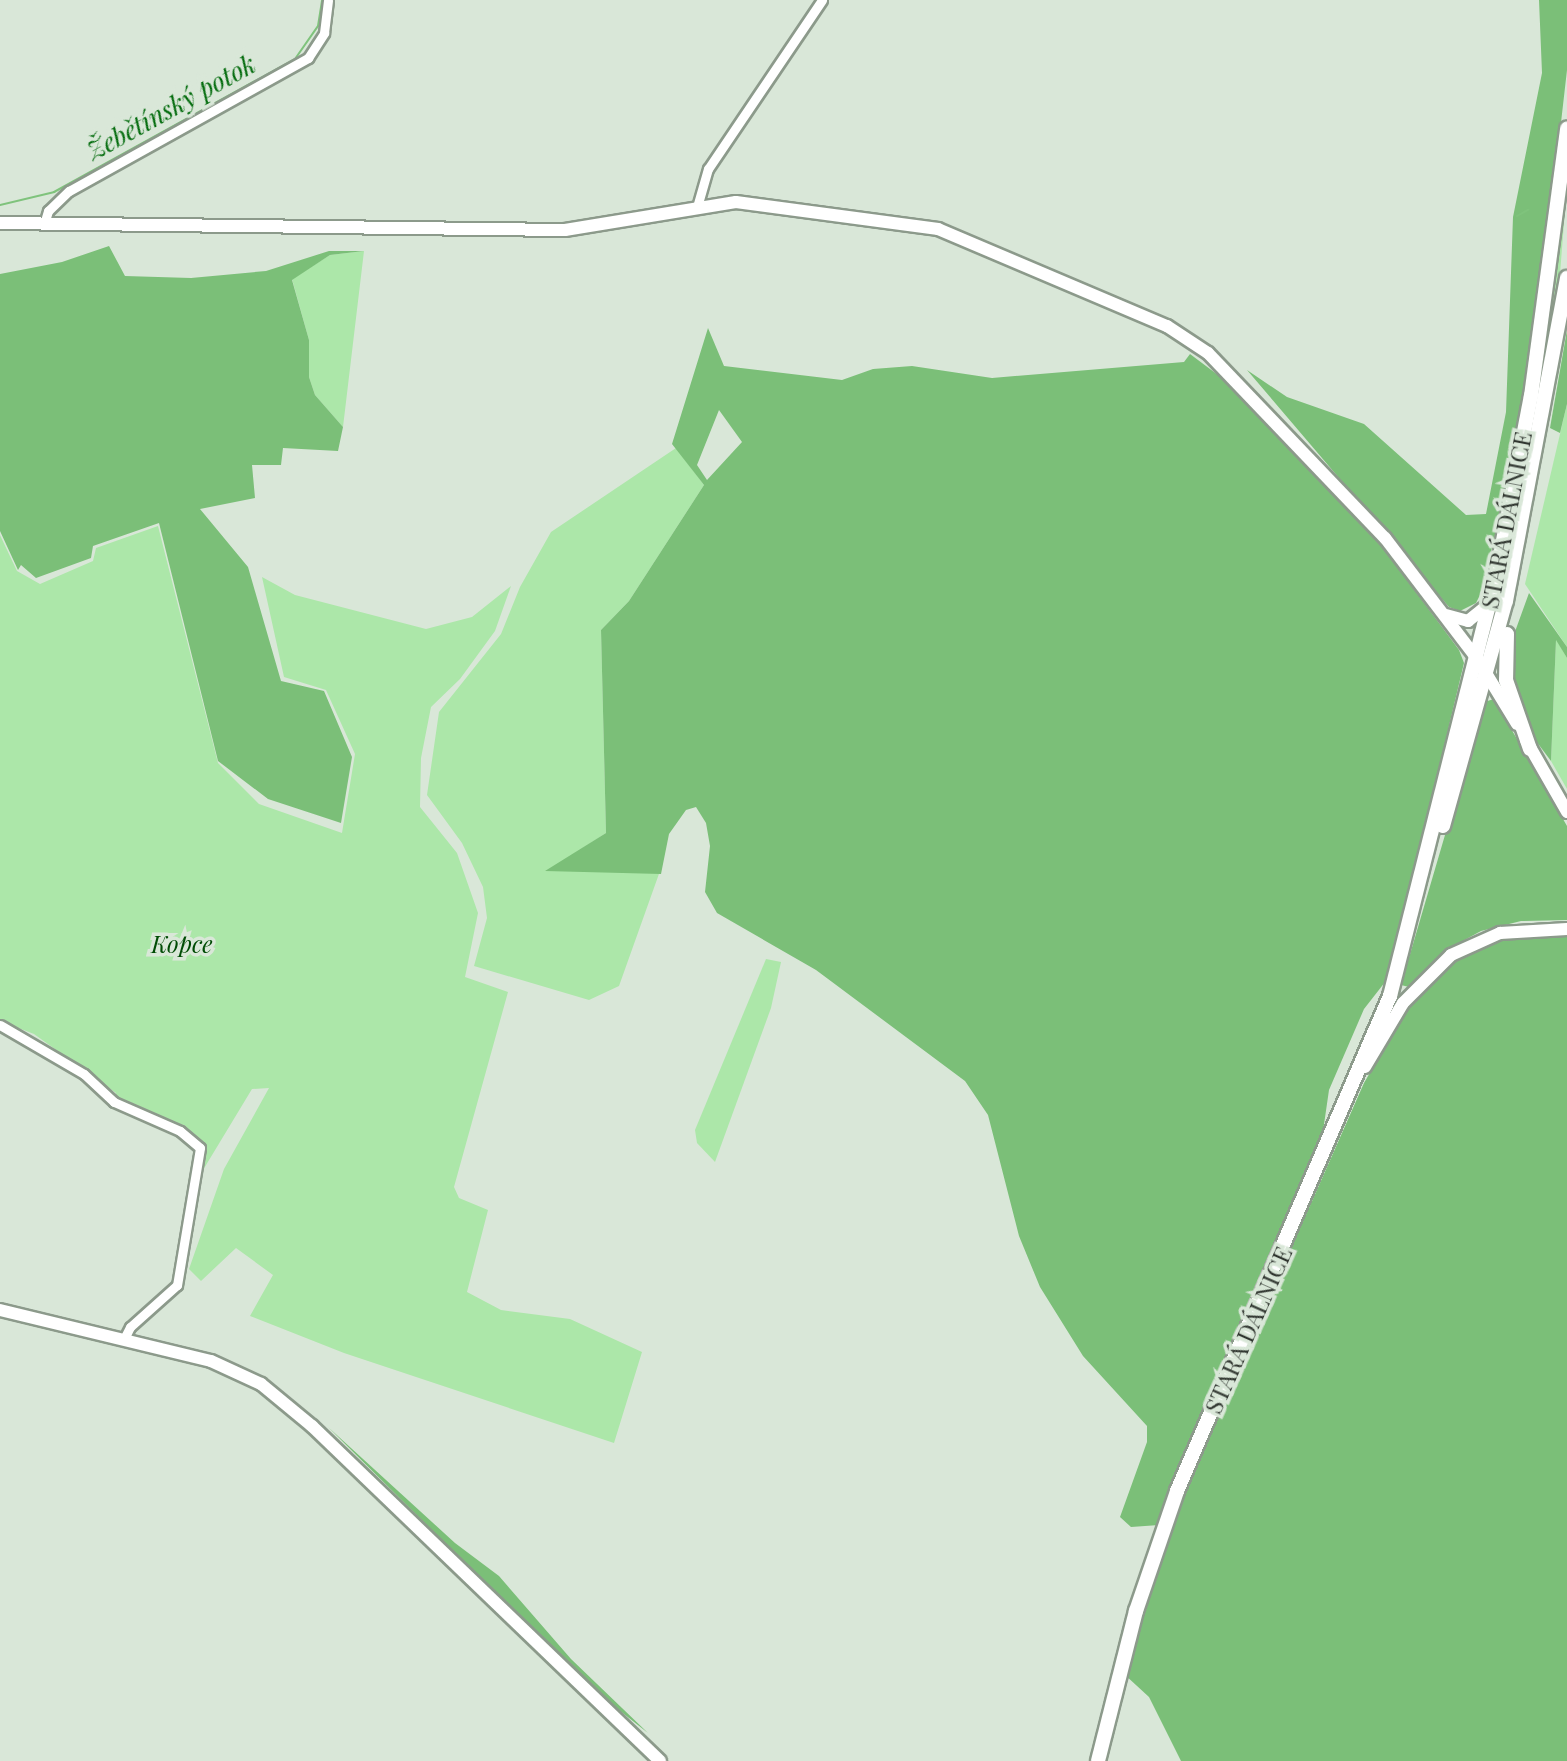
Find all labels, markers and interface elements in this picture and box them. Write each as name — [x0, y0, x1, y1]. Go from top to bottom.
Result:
water label: Žebětínský potok — [81, 48, 261, 166]
street label: STARÁ DÁLNICE — [1475, 429, 1537, 611]
park label: Kopce — [151, 930, 213, 958]
street label: STARÁ DÁLNICE — [1198, 1242, 1298, 1418]

